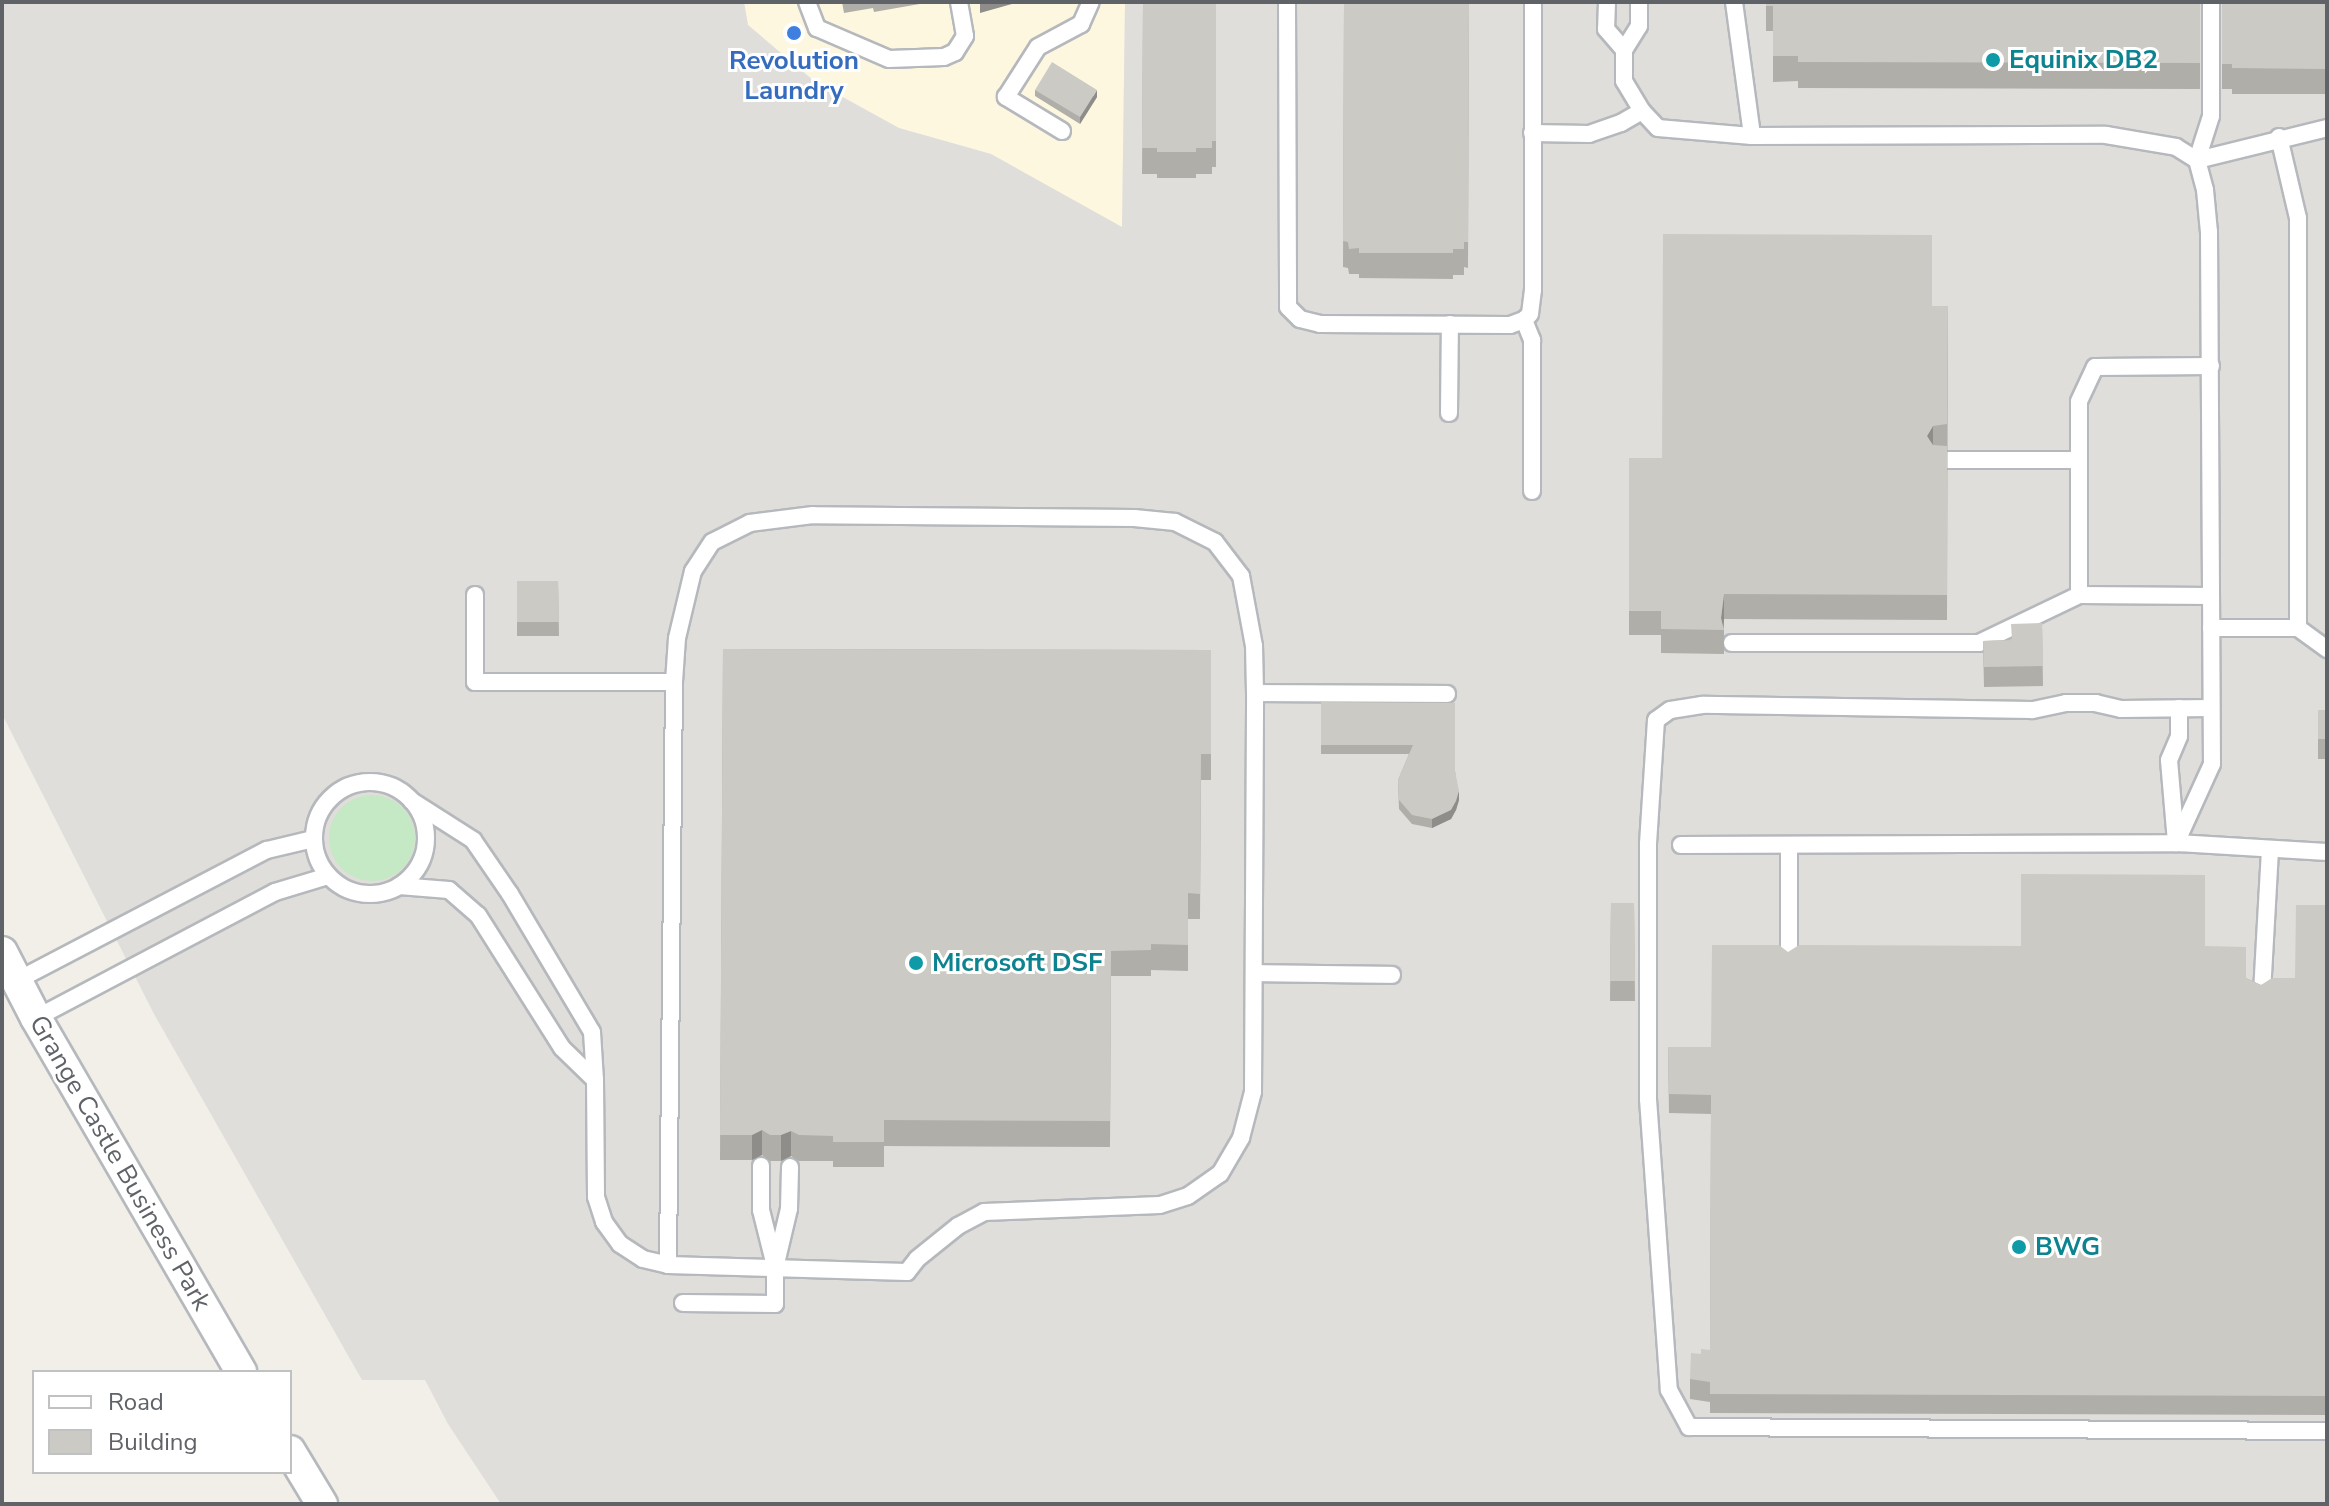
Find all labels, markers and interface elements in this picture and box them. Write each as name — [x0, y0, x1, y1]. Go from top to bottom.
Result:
marker: Revolution Laundry — [785, 24, 803, 42]
place label: Equinix DB2 — [2009, 44, 2158, 76]
place label: Revolution Laundry — [729, 45, 859, 106]
marker: Equinix DB2 — [1984, 51, 2002, 69]
place label: Microsoft DSF — [932, 947, 1103, 979]
marker: Microsoft DSF — [907, 954, 925, 972]
street label: Grange Castle Business Park — [23, 1010, 217, 1316]
place label: BWG — [2035, 1231, 2100, 1263]
marker: BWG — [2010, 1238, 2028, 1256]
legend — [32, 1370, 292, 1474]
text: Road — [108, 1386, 164, 1418]
text: Building — [108, 1426, 198, 1458]

